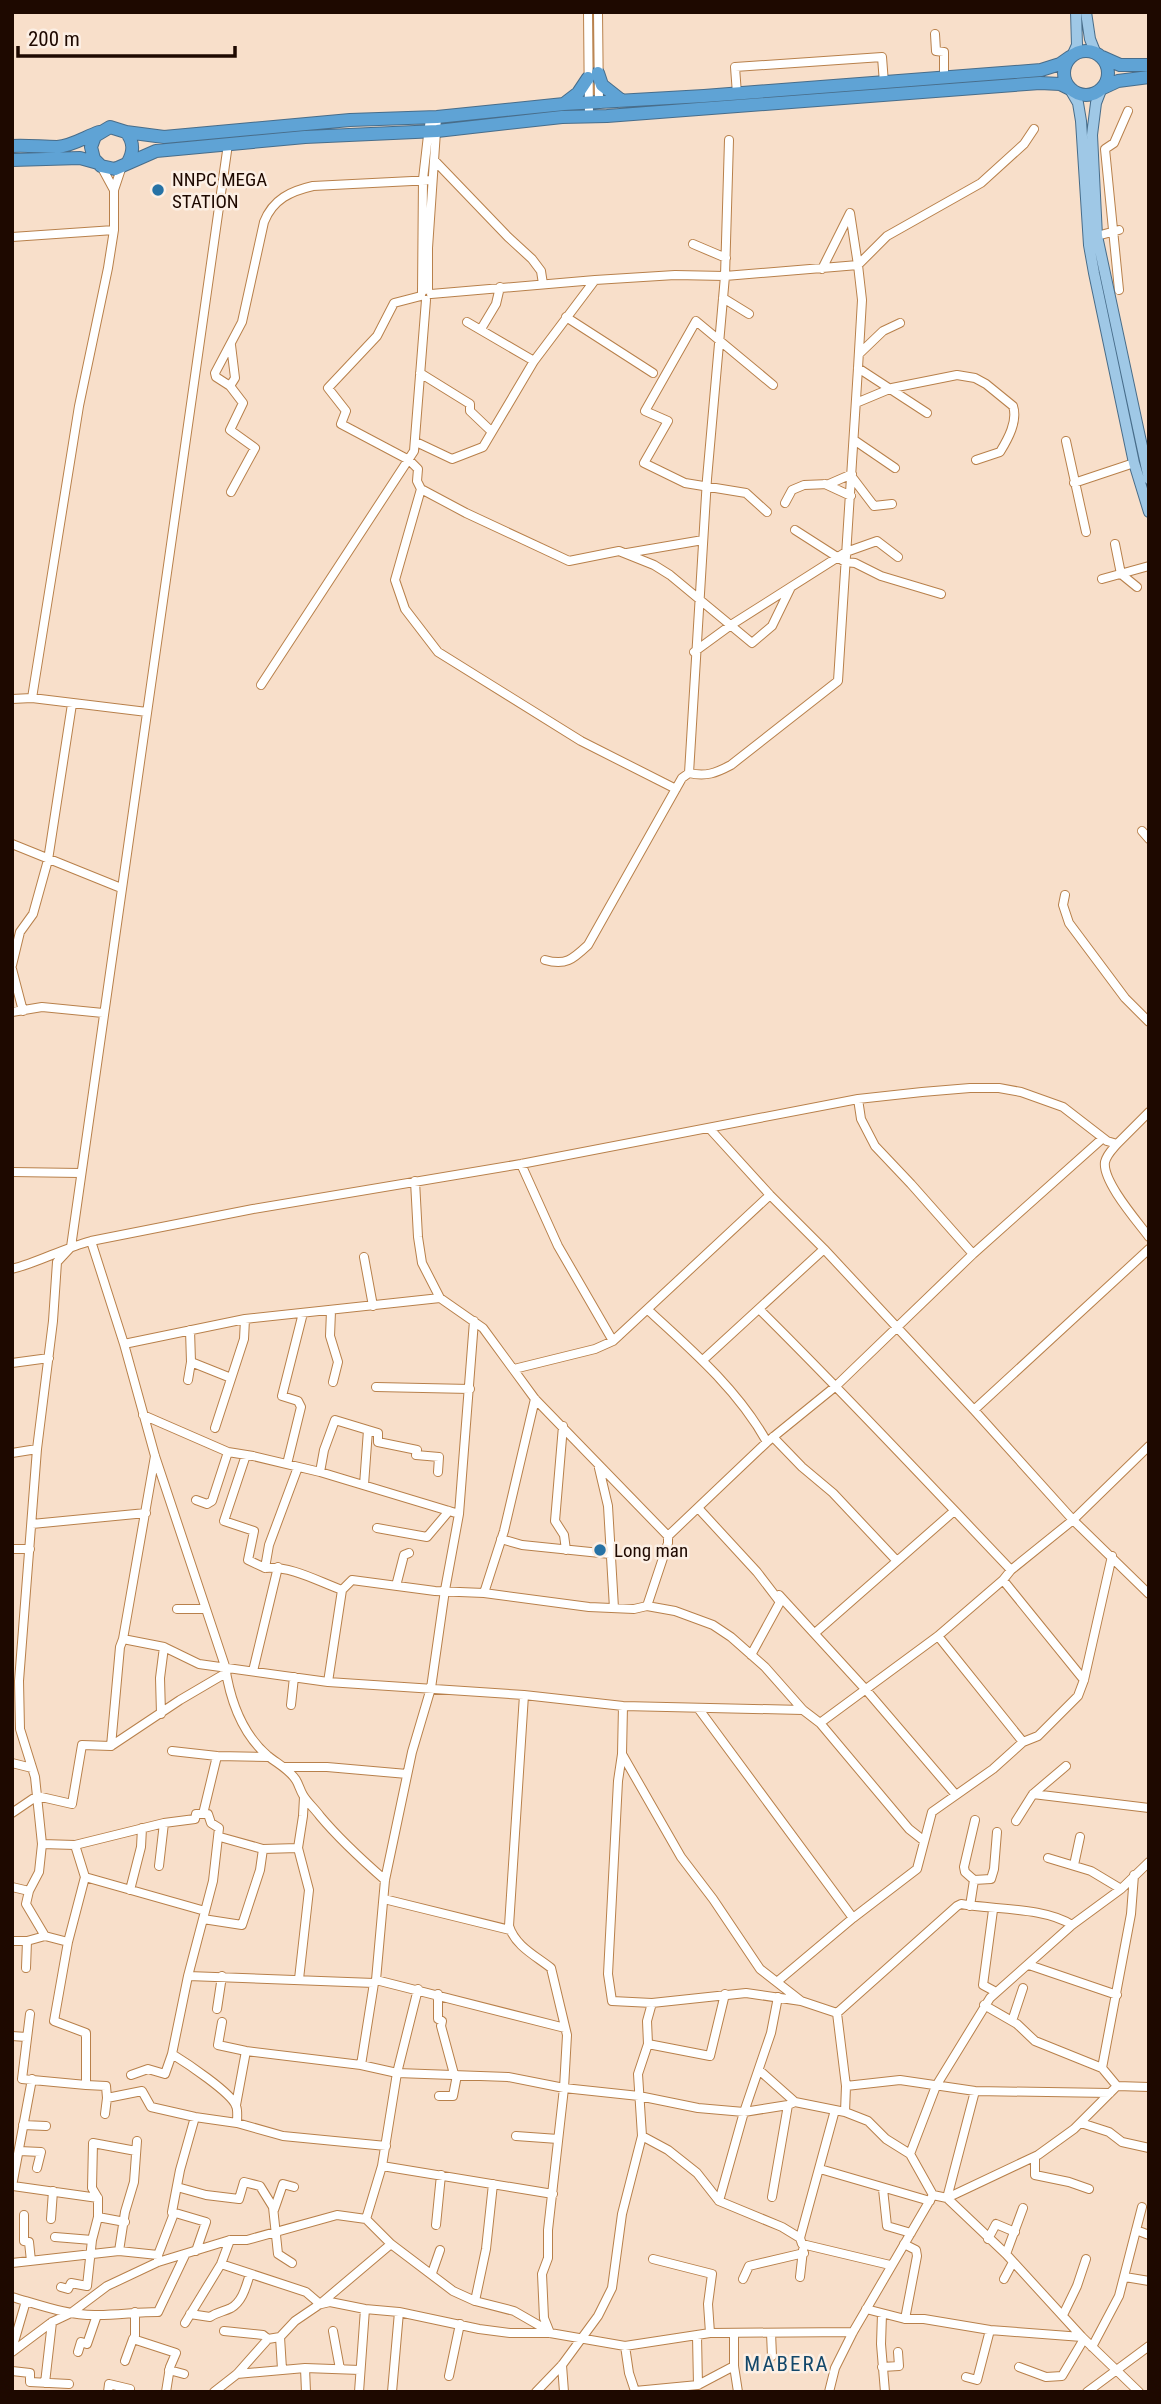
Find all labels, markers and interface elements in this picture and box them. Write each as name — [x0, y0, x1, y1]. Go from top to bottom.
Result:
scale bar — [18, 14, 234, 58]
text: 200 m — [28, 27, 80, 51]
place label: NNPC MEGA STATION — [172, 168, 267, 213]
marker: NNPC MEGA STATION — [150, 182, 166, 198]
place label: Long man — [614, 1539, 688, 1562]
marker: Long man — [592, 1542, 608, 1558]
district label: MABERA — [744, 2352, 830, 2376]

